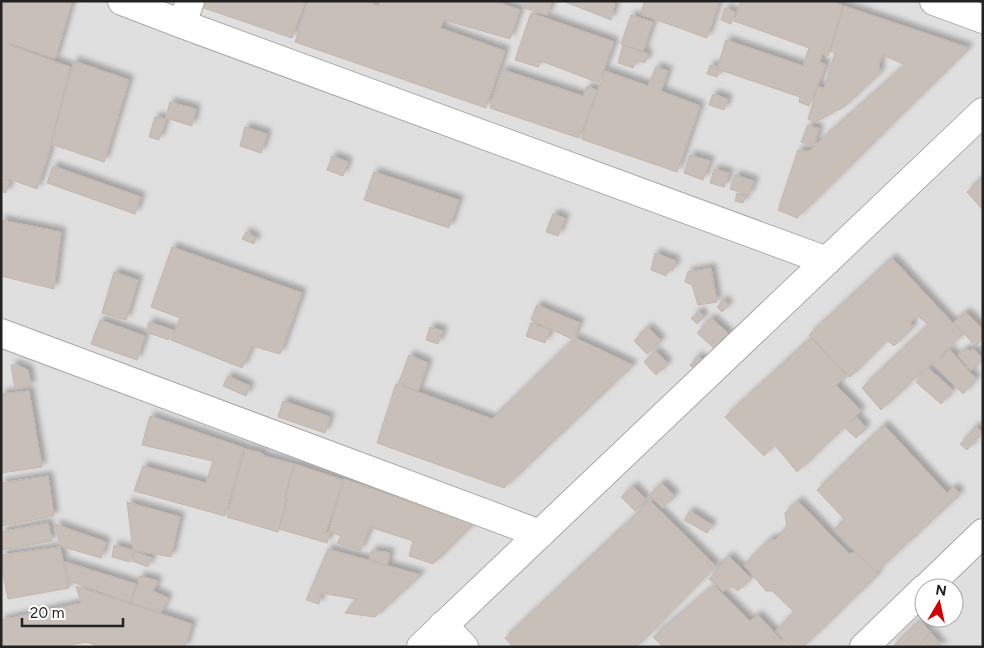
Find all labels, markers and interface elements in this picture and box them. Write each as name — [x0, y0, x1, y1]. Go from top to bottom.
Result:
north arrow — [914, 578, 964, 628]
text: N — [934, 581, 948, 600]
scale bar — [22, 596, 124, 628]
text: 20 m — [30, 604, 64, 622]

